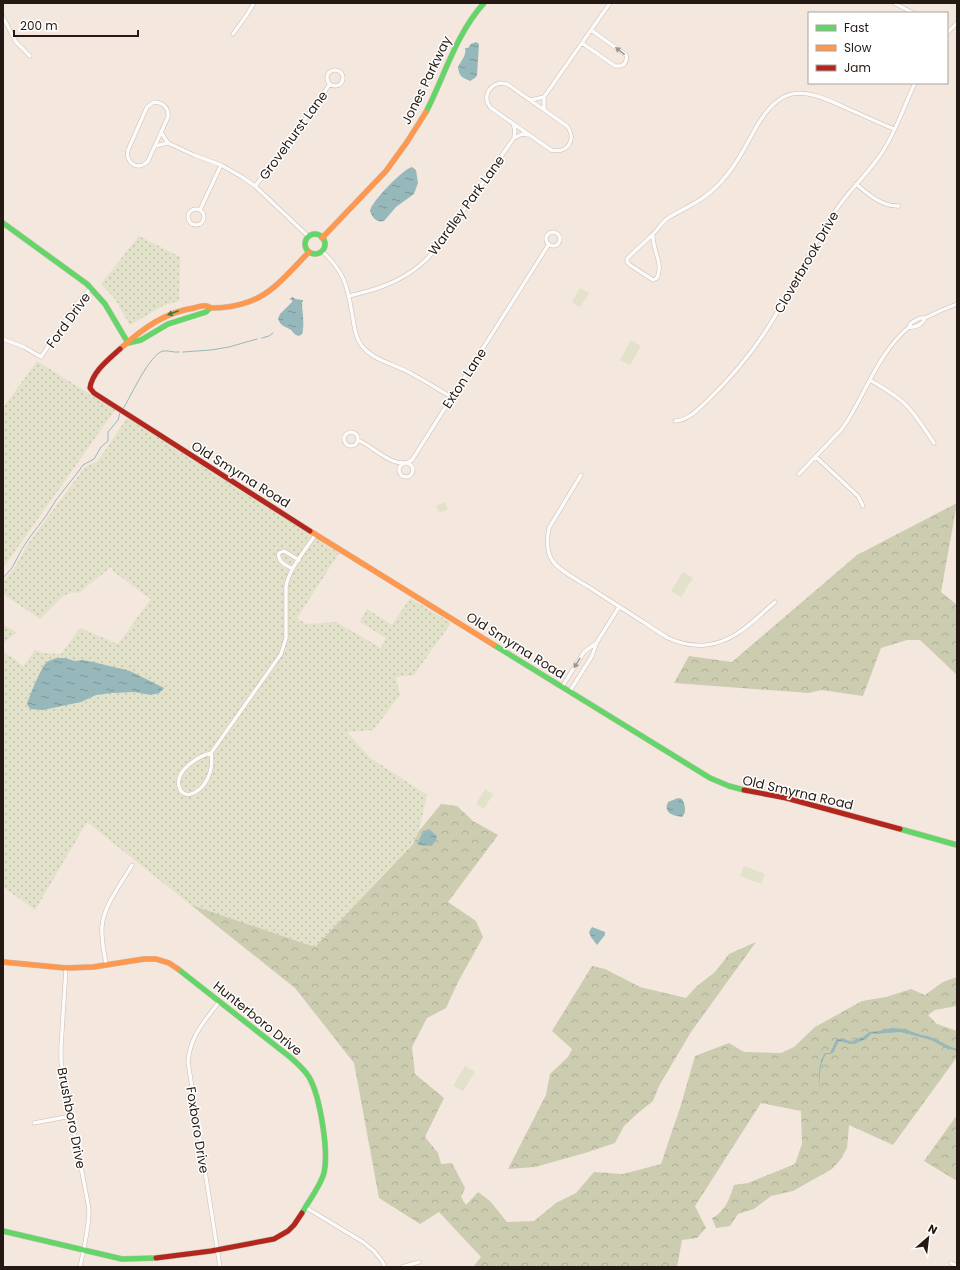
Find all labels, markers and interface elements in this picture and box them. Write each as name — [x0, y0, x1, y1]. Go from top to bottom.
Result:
scale bar — [14, 12, 138, 38]
legend — [808, 12, 948, 84]
text: 200 m — [20, 17, 58, 34]
text: Fast — [844, 19, 869, 36]
street label: Jones Parkway — [397, 32, 456, 128]
text: Slow — [844, 39, 872, 56]
one-way arrow — [615, 47, 626, 55]
text: Jam — [844, 59, 871, 76]
street label: Grovehurst Lane — [255, 87, 332, 184]
street label: Wardley Park Lane — [424, 151, 509, 259]
street label: Cloverbrook Drive — [770, 208, 843, 317]
street label: Ford Drive — [42, 289, 95, 352]
one-way arrow — [166, 310, 178, 316]
street label: Exton Lane — [438, 344, 491, 412]
street label: Old Smyrna Road — [188, 436, 294, 512]
street label: Old Smyrna Road — [463, 607, 569, 683]
one-way arrow — [574, 657, 581, 668]
street label: Old Smyrna Road — [741, 770, 855, 814]
street label: Hunterboro Drive — [209, 977, 306, 1060]
street label: Brushboro Drive — [52, 1066, 91, 1170]
street label: Foxboro Drive — [181, 1085, 214, 1175]
north arrow — [908, 1218, 948, 1258]
text: N — [925, 1220, 940, 1238]

